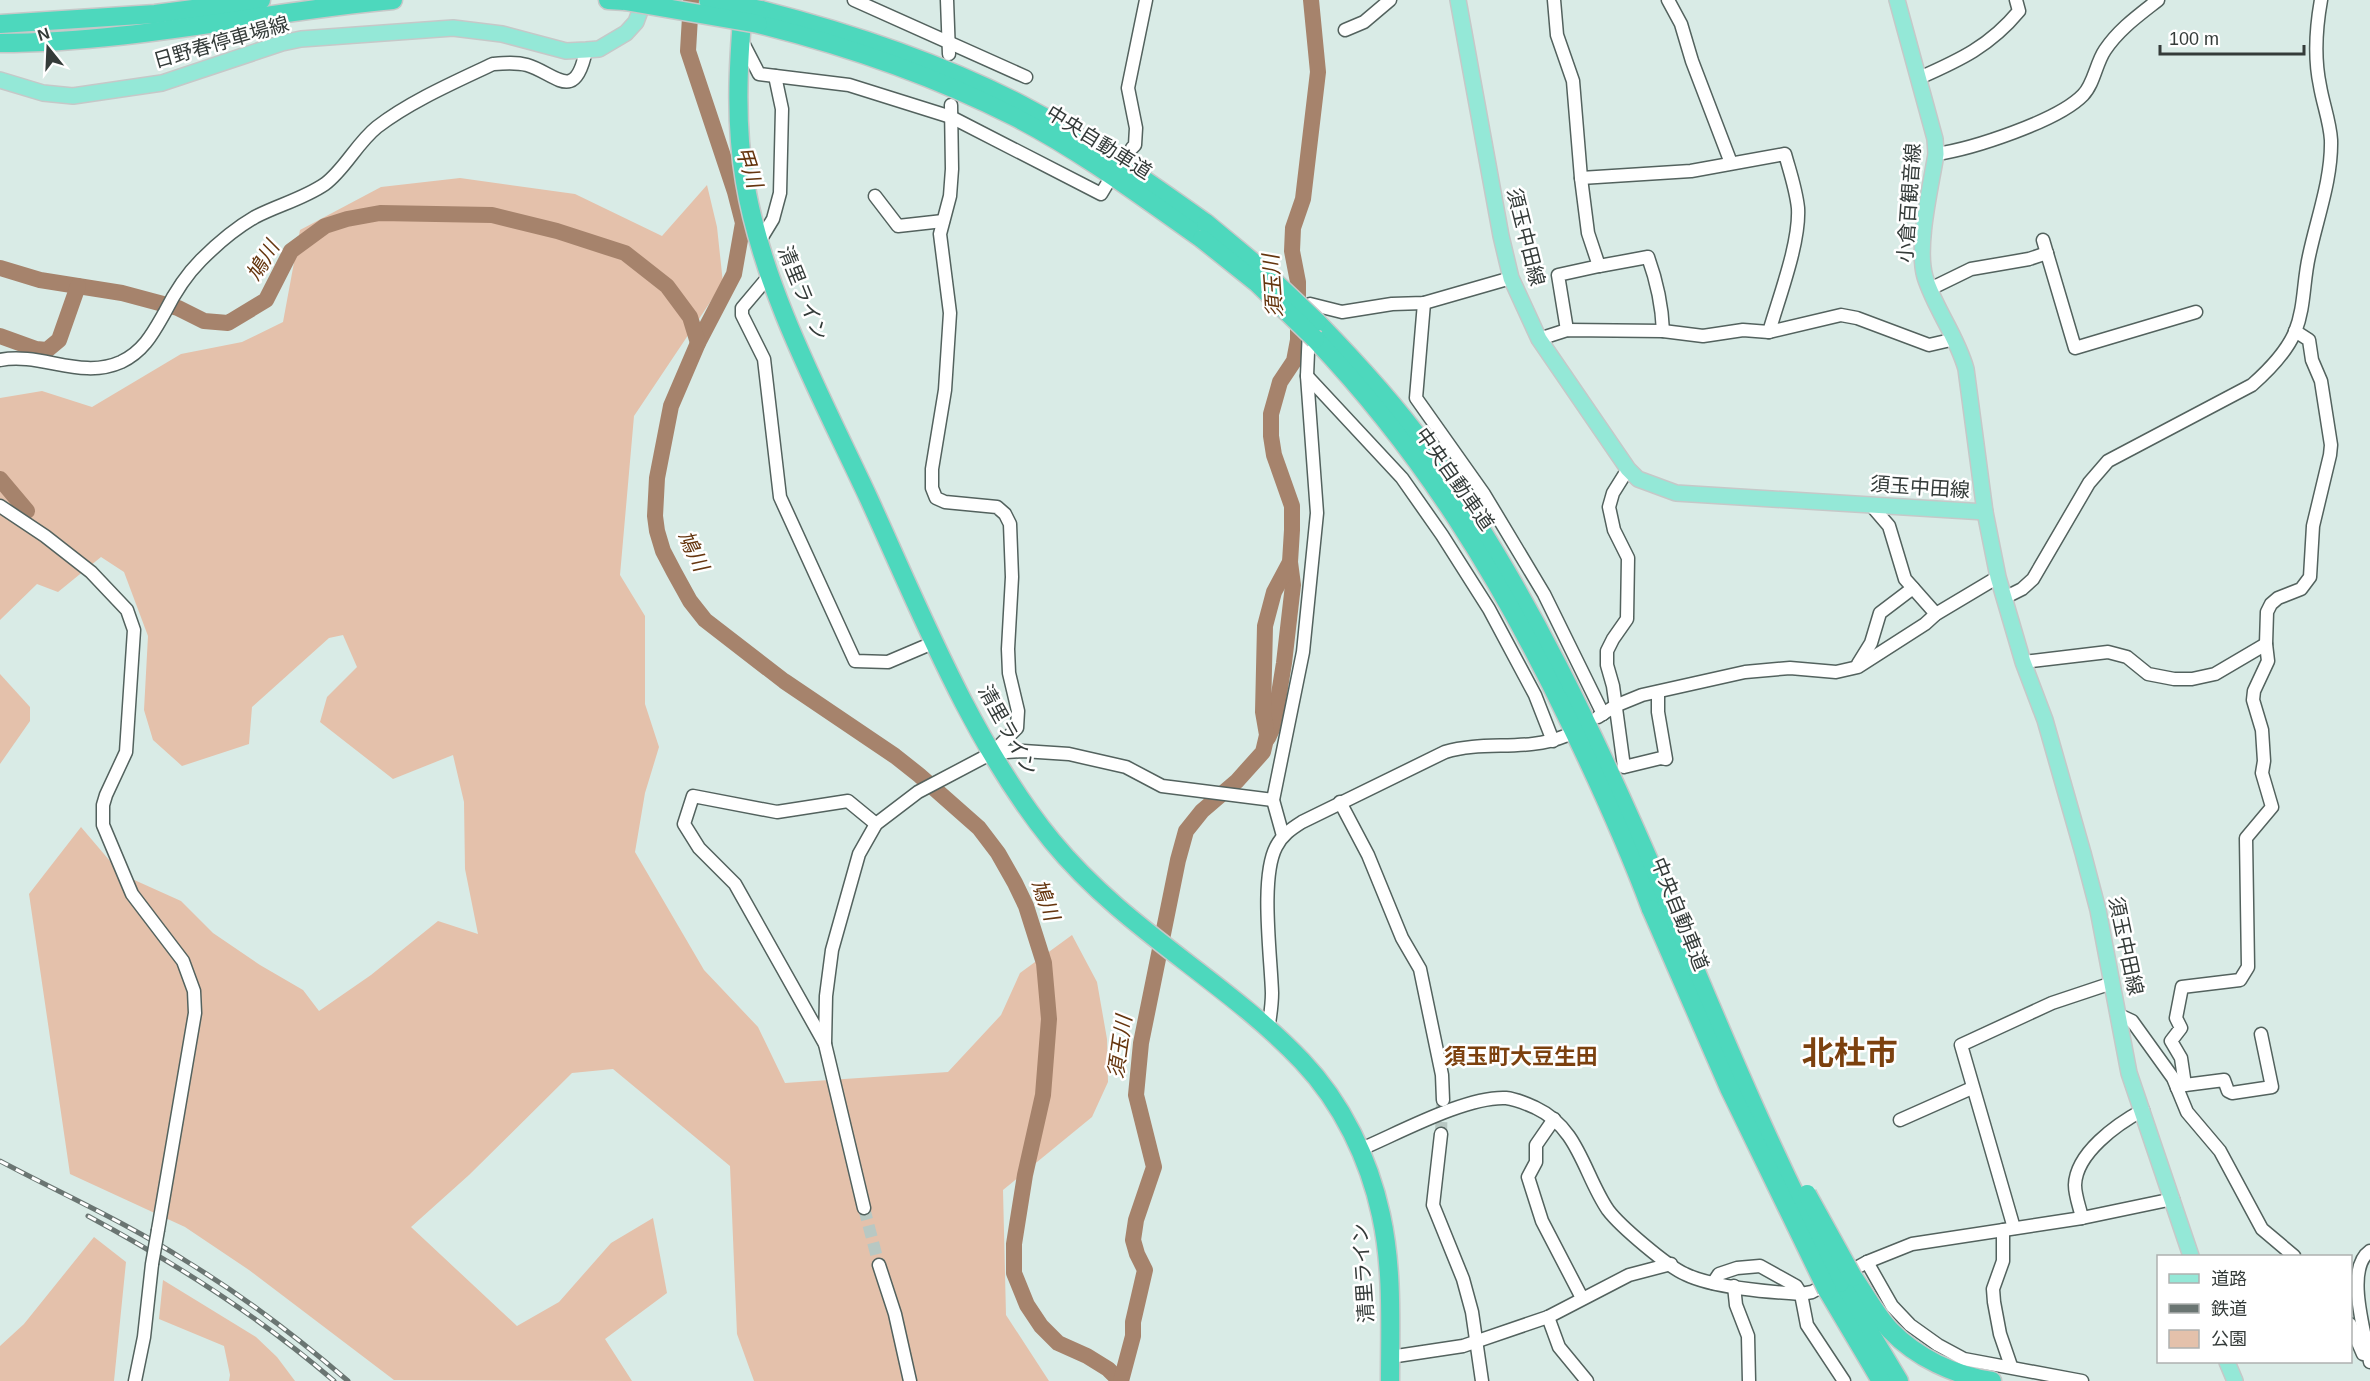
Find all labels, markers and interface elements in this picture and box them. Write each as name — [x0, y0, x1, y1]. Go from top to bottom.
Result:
street label: 日野春停車場線 — [151, 12, 291, 72]
north arrow — [18, 18, 78, 78]
scale bar — [2160, 18, 2304, 56]
text: N — [35, 24, 52, 44]
text: 100 m — [2169, 29, 2219, 49]
street label: 中央自動車道 — [1042, 101, 1156, 183]
street label: 小倉百観音線 — [1894, 142, 1924, 264]
water label: 甲川 — [732, 143, 768, 192]
street label: 須玉中田線 — [1503, 186, 1549, 288]
water label: 鳩川 — [242, 235, 284, 285]
street label: 清里ライン — [774, 243, 832, 343]
water label: 須玉川 — [1259, 252, 1286, 318]
street label: 中央自動車道 — [1412, 424, 1498, 534]
street label: 須玉中田線 — [1869, 473, 1971, 501]
water label: 鳩川 — [674, 527, 714, 576]
street label: 清里ライン — [974, 681, 1042, 779]
street label: 中央自動車道 — [1647, 854, 1713, 974]
water label: 鳩川 — [1027, 876, 1064, 925]
street label: 須玉中田線 — [2105, 895, 2147, 997]
water label: 須玉川 — [1104, 1012, 1136, 1080]
district label: 北杜市 — [1802, 1035, 1898, 1071]
district label: 須玉町大豆生田 — [1444, 1044, 1598, 1069]
street label: 清里ライン — [1349, 1222, 1377, 1324]
legend — [2157, 1255, 2352, 1363]
text: 道路 — [2211, 1269, 2247, 1289]
text: 鉄道 — [2211, 1299, 2247, 1319]
text: 公園 — [2211, 1329, 2247, 1349]

